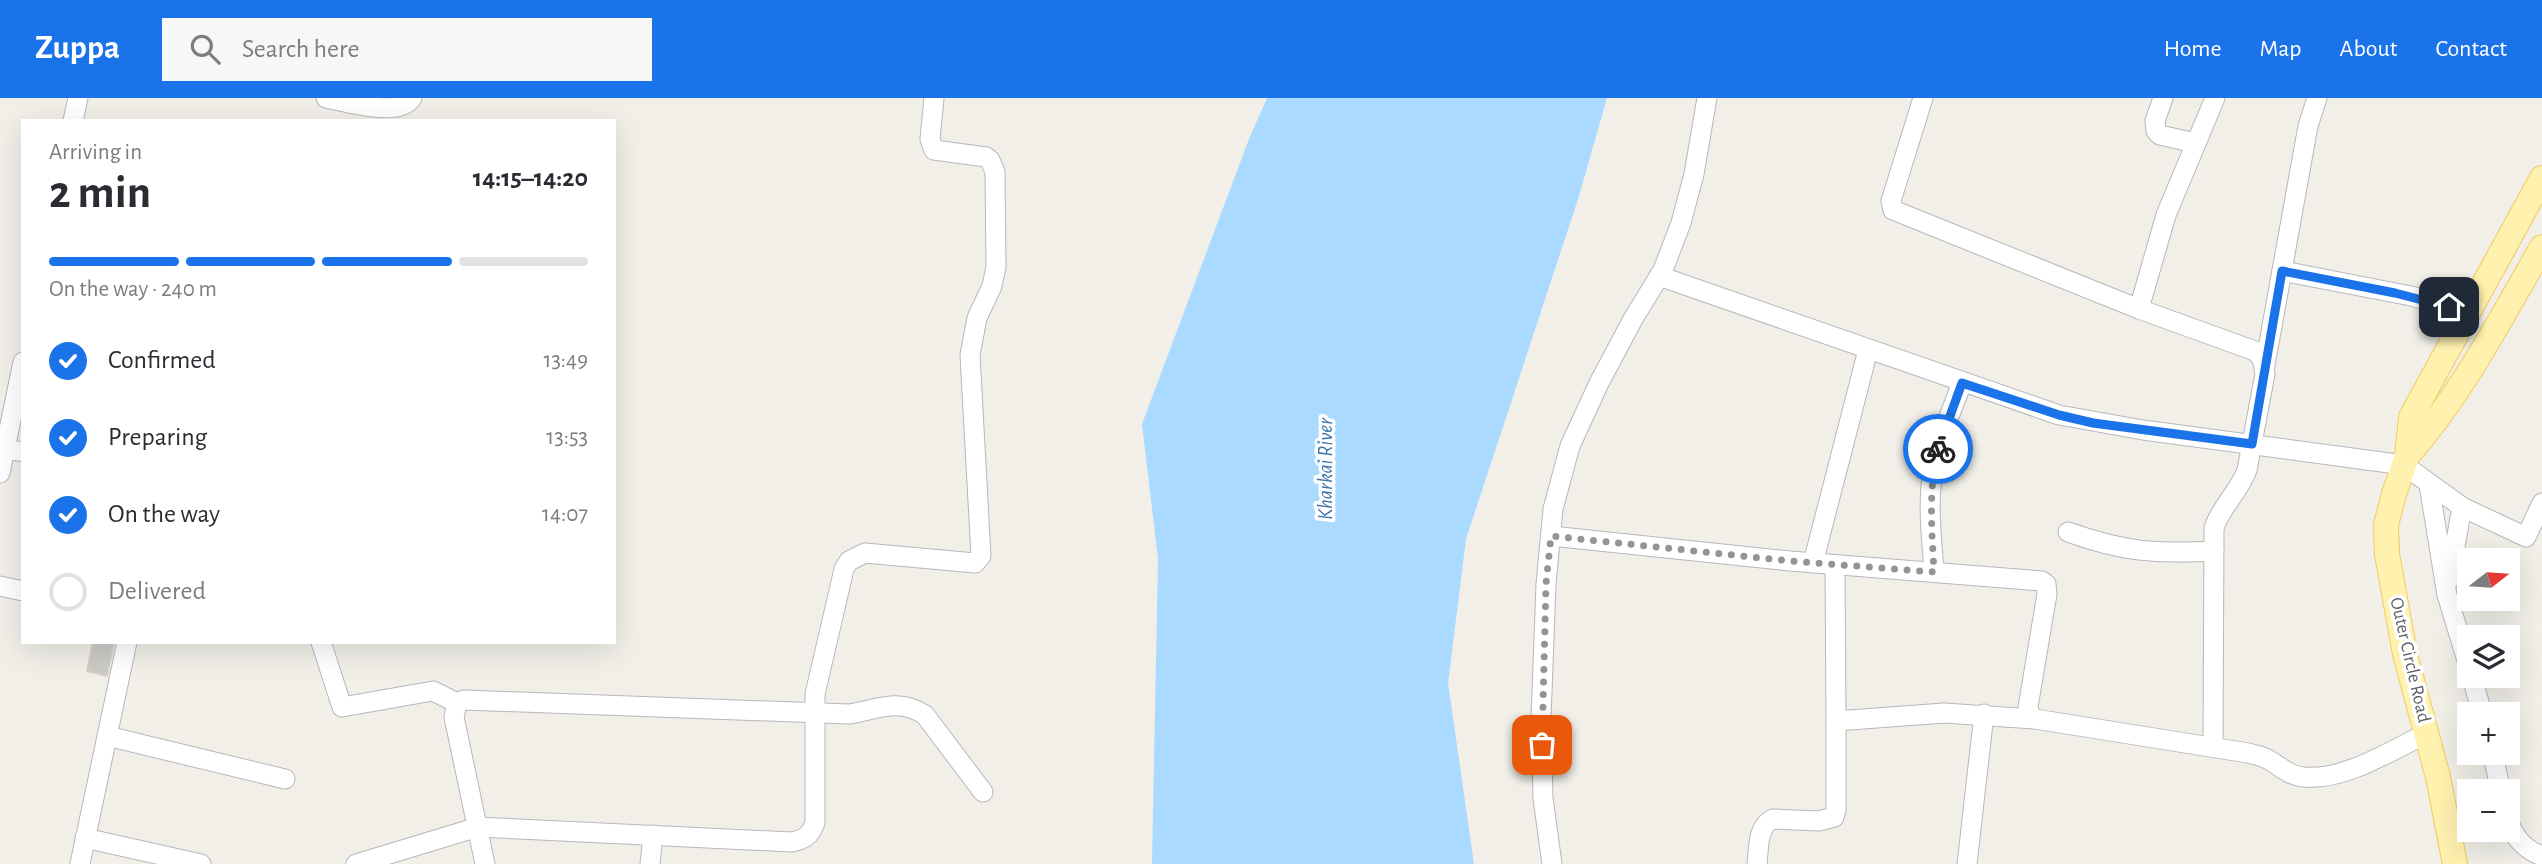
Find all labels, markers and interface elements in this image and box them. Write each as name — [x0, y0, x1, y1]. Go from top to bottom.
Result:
search box — [162, 18, 652, 81]
icon: search — [186, 30, 224, 68]
text: Zuppa — [35, 32, 120, 65]
text: Search here — [242, 36, 359, 62]
text: Home — [2164, 37, 2222, 61]
text: Map — [2260, 37, 2302, 61]
text: About — [2340, 37, 2397, 61]
text: Contact — [2435, 37, 2507, 61]
text: Arriving in — [49, 141, 142, 164]
text: 14:15–14:20 — [473, 165, 588, 191]
text: 2 min — [49, 170, 151, 216]
pin — [2419, 277, 2479, 337]
text: On the way · 240 m — [49, 278, 217, 301]
icon: home — [2430, 288, 2468, 326]
icon: check — [49, 342, 87, 380]
text: Confirmed — [108, 347, 216, 373]
text: 13:49 — [543, 349, 588, 372]
courier — [1903, 414, 1973, 484]
water label: Kharkai River — [1315, 417, 1336, 520]
icon: check — [49, 419, 87, 457]
text: Preparing — [108, 424, 207, 450]
text: 13:53 — [546, 426, 588, 449]
icon: bike — [1919, 430, 1957, 468]
icon: check — [49, 496, 87, 534]
text: On the way — [108, 501, 220, 527]
text: 14:07 — [542, 503, 588, 526]
north arrow — [2457, 548, 2520, 611]
map controls — [2457, 548, 2520, 842]
text: Delivered — [108, 578, 206, 604]
street label: Outer Circle Road — [2386, 596, 2434, 725]
button: layers — [2457, 625, 2520, 688]
button: + — [2457, 702, 2520, 765]
pin — [1512, 715, 1572, 775]
icon: bag — [1523, 726, 1561, 764]
button: − — [2457, 779, 2520, 842]

